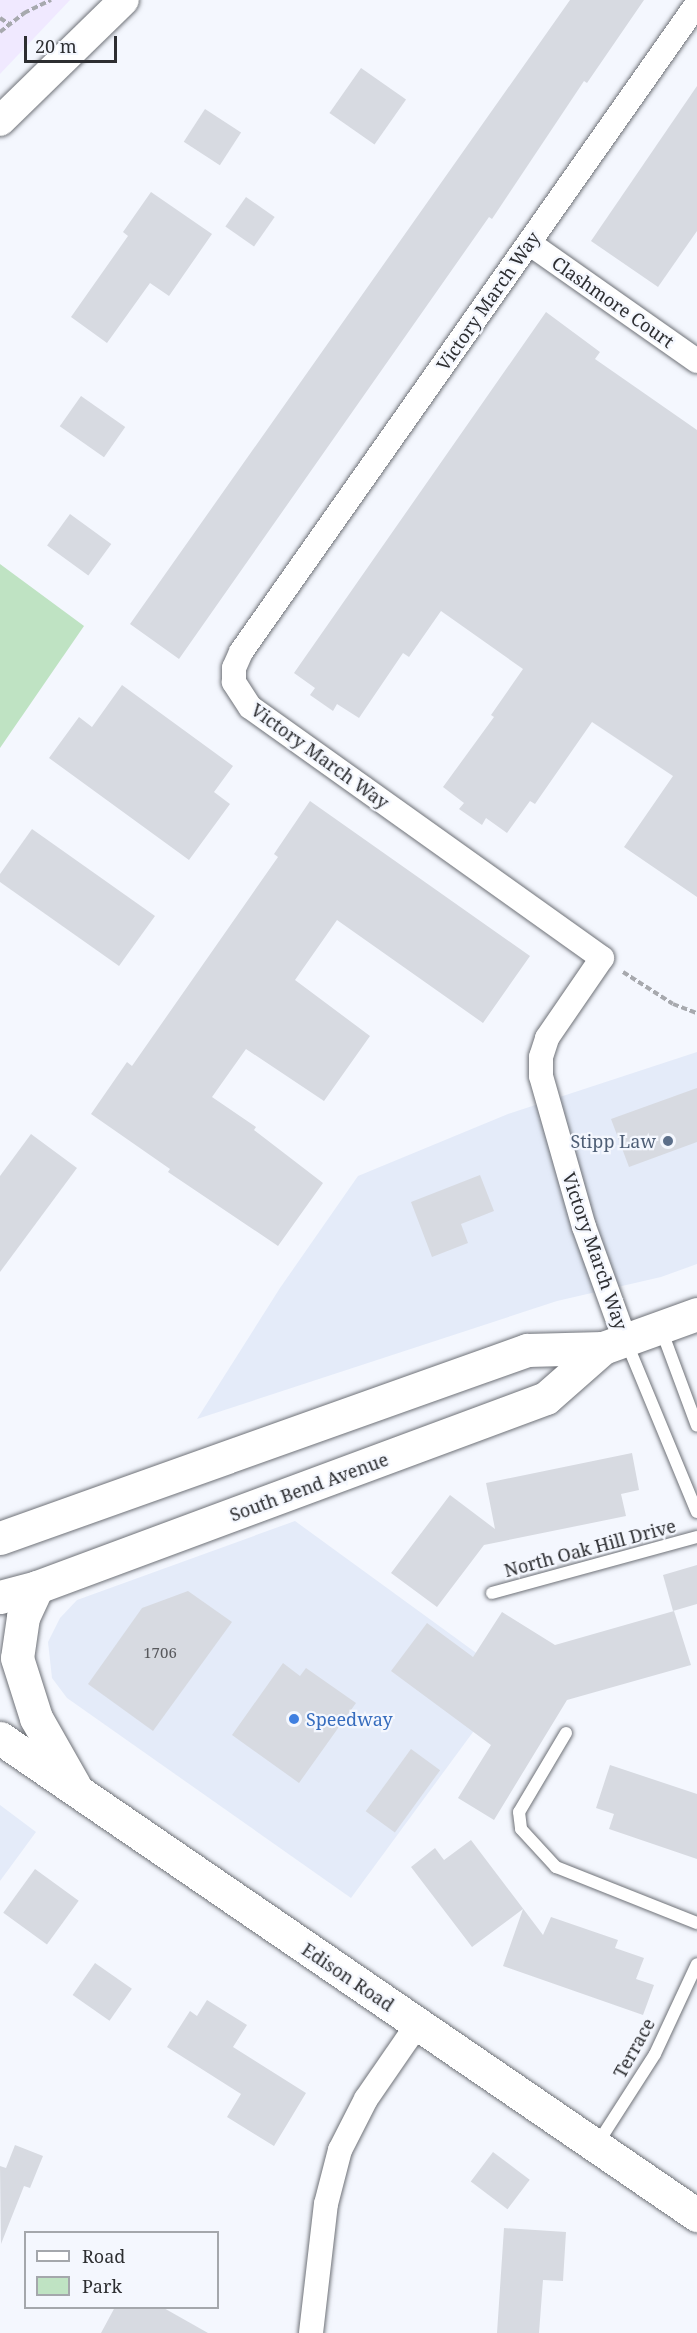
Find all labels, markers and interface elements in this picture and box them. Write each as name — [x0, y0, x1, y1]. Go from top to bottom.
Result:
scale bar — [27, 24, 120, 62]
text: 20 m — [35, 34, 77, 58]
street label: Victory March Way — [432, 227, 544, 375]
street label: Clashmore Court — [548, 252, 678, 352]
street label: Victory March Way — [247, 699, 393, 813]
place label: Stipp Law — [570, 1130, 656, 1152]
marker: Stipp Law — [661, 1134, 675, 1148]
street label: Victory March Way — [558, 1170, 632, 1332]
street label: South Bend Avenue — [227, 1448, 391, 1526]
street label: North Oak Hill Drive — [502, 1515, 678, 1581]
house number: 1706 — [143, 1644, 177, 1662]
place label: Speedway — [306, 1708, 393, 1730]
marker: Speedway — [287, 1712, 301, 1726]
street label: Edison Road — [298, 1938, 398, 2016]
street label: Terrace — [609, 2014, 659, 2082]
legend — [24, 2231, 219, 2309]
text: Road — [82, 2244, 125, 2268]
text: Park — [82, 2274, 122, 2298]

